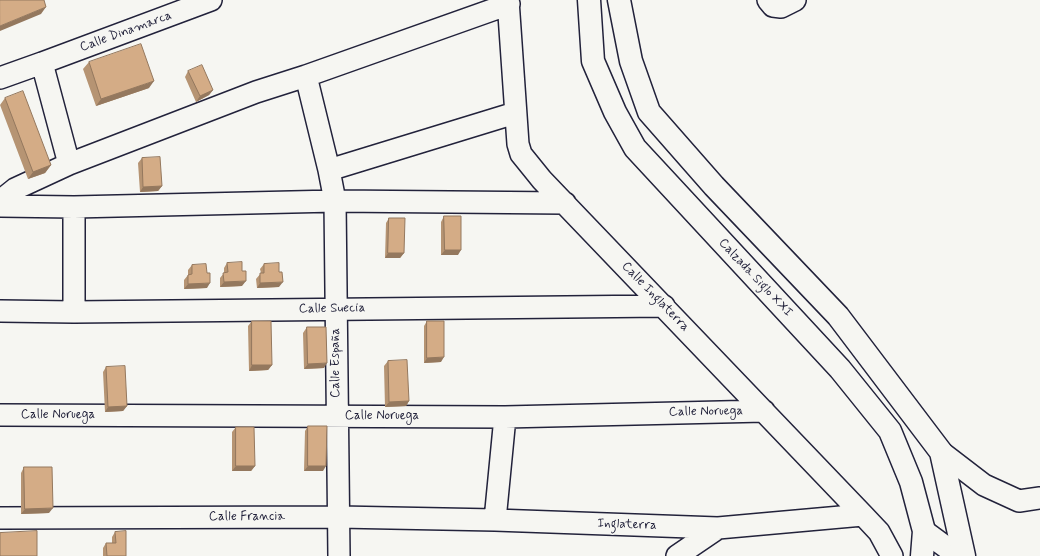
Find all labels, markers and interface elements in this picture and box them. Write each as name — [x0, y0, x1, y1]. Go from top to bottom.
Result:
street label: Calle Dinamarca — [78, 8, 174, 56]
street label: Calzada Siglo XXI — [715, 236, 795, 320]
street label: Calle Inglaterra — [618, 259, 692, 335]
street label: Calle Suecia — [299, 301, 365, 317]
street label: Calle España — [328, 328, 344, 398]
street label: Calle Noruega — [669, 404, 743, 420]
street label: Calle Noruega — [21, 407, 95, 423]
street label: Calle Noruega — [345, 408, 419, 424]
street label: Calle Francia — [209, 509, 285, 525]
street label: Inglaterra — [597, 516, 657, 534]

